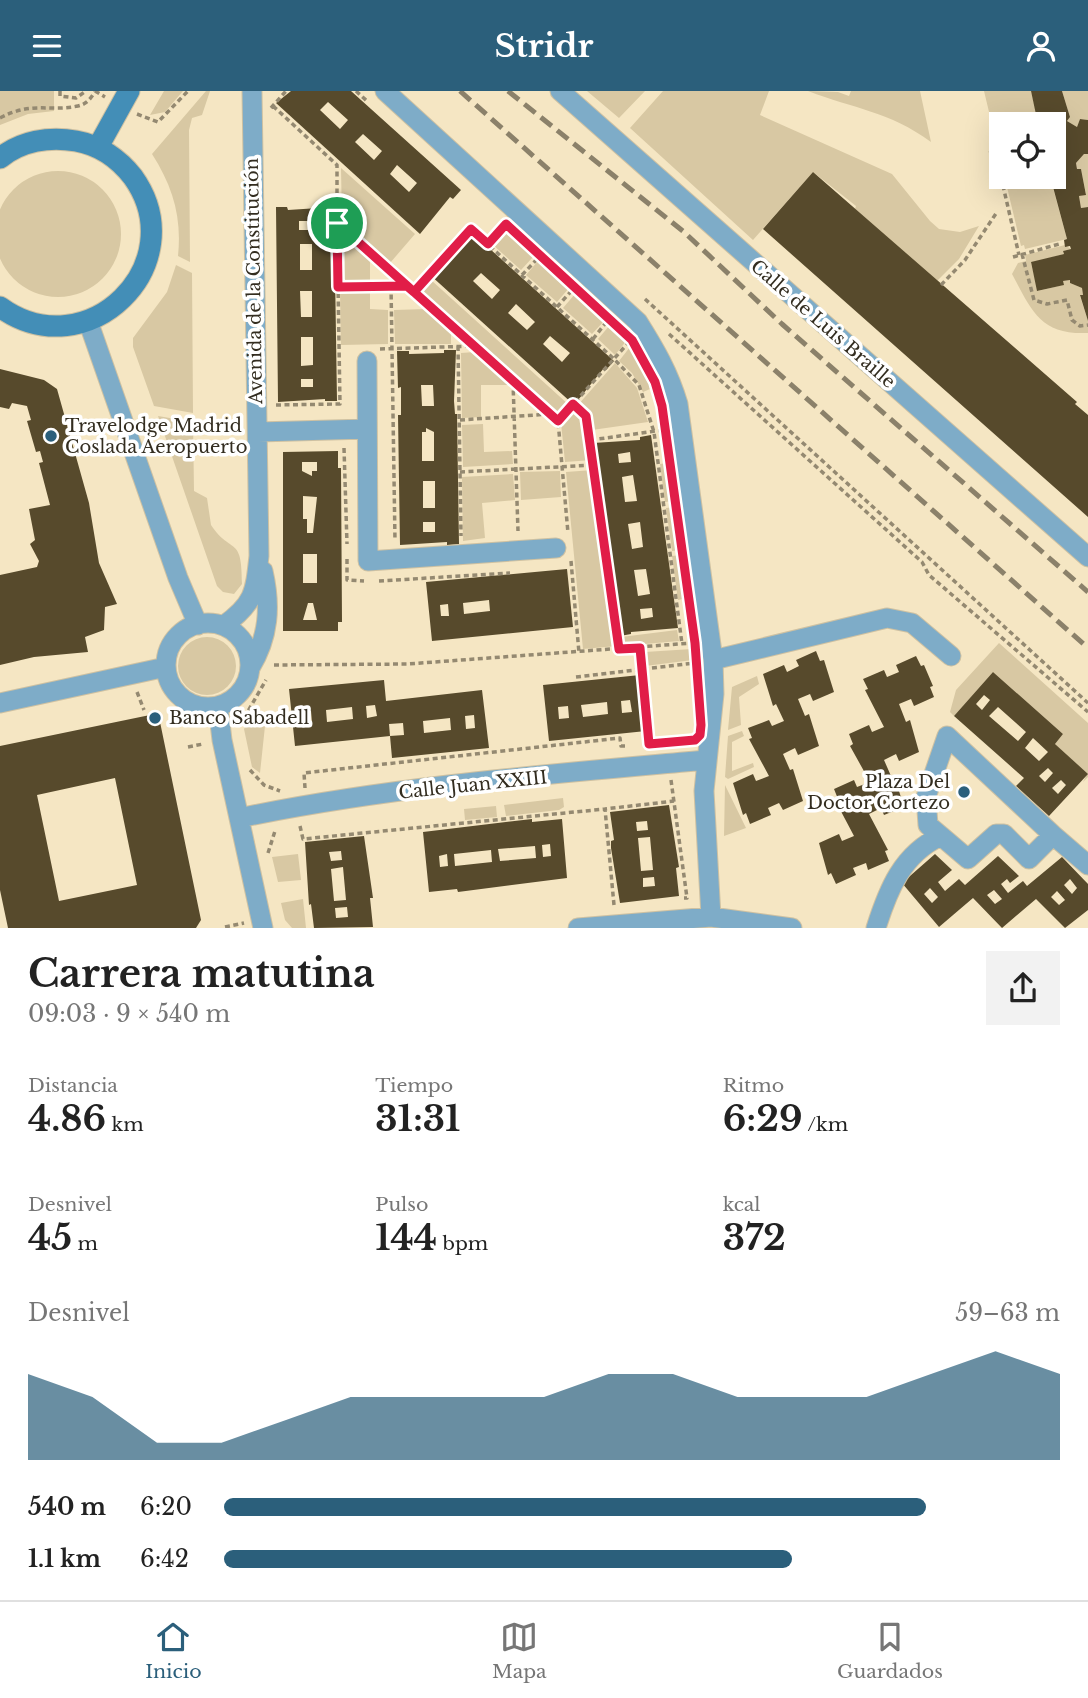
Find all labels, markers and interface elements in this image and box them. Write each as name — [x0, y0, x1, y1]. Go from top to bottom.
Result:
text: Stridr — [495, 26, 593, 66]
icon: menu — [28, 27, 66, 65]
icon: person — [1022, 27, 1060, 65]
map controls — [989, 112, 1066, 189]
button: locate — [989, 112, 1066, 189]
street label: Avenida de la Constitución — [241, 158, 267, 405]
pin — [307, 193, 367, 253]
icon: arrive — [318, 204, 356, 242]
street label: Calle de Luis Braille — [746, 255, 900, 393]
place label: Travelodge Madrid Coslada Aeropuerto — [65, 415, 247, 458]
marker: Travelodge Madrid Coslada Aeropuerto — [43, 428, 59, 444]
place label: Banco Sabadell — [169, 707, 309, 729]
marker: Banco Sabadell — [147, 710, 163, 726]
street label: Calle Juan XXIII — [398, 766, 548, 804]
place label: Plaza Del Doctor Cortezo — [807, 771, 950, 814]
marker: Plaza Del Doctor Cortezo — [956, 784, 972, 800]
text: Carrera matutina — [28, 950, 375, 997]
button: share — [986, 951, 1060, 1025]
text: 09:03 · 9 × 540 m — [28, 1000, 230, 1028]
text: Distancia — [28, 1074, 118, 1097]
text: Tiempo — [375, 1074, 453, 1097]
text: Ritmo — [723, 1074, 784, 1097]
text: 4.86 — [28, 1097, 106, 1140]
text: 31:31 — [375, 1097, 460, 1140]
text: 6:29 — [723, 1097, 803, 1140]
text: km — [106, 1113, 144, 1136]
text: /km — [803, 1113, 848, 1136]
text: Desnivel — [28, 1193, 112, 1216]
text: Pulso — [375, 1193, 428, 1216]
text: kcal — [723, 1193, 761, 1216]
text: 45 — [28, 1216, 72, 1259]
text: 144 — [375, 1216, 437, 1259]
text: 372 — [723, 1216, 786, 1259]
text: m — [72, 1232, 98, 1255]
text: bpm — [437, 1232, 488, 1255]
text: Desnivel — [28, 1299, 130, 1327]
text: 59–63 m — [955, 1299, 1060, 1327]
text: 540 m — [28, 1493, 106, 1521]
text: 6:20 — [140, 1493, 192, 1521]
text: 1.1 km — [28, 1545, 101, 1573]
text: 6:42 — [140, 1545, 189, 1573]
tab: Inicio — [145, 1618, 202, 1683]
tab: Mapa — [492, 1618, 547, 1683]
tab: Guardados — [837, 1618, 943, 1683]

